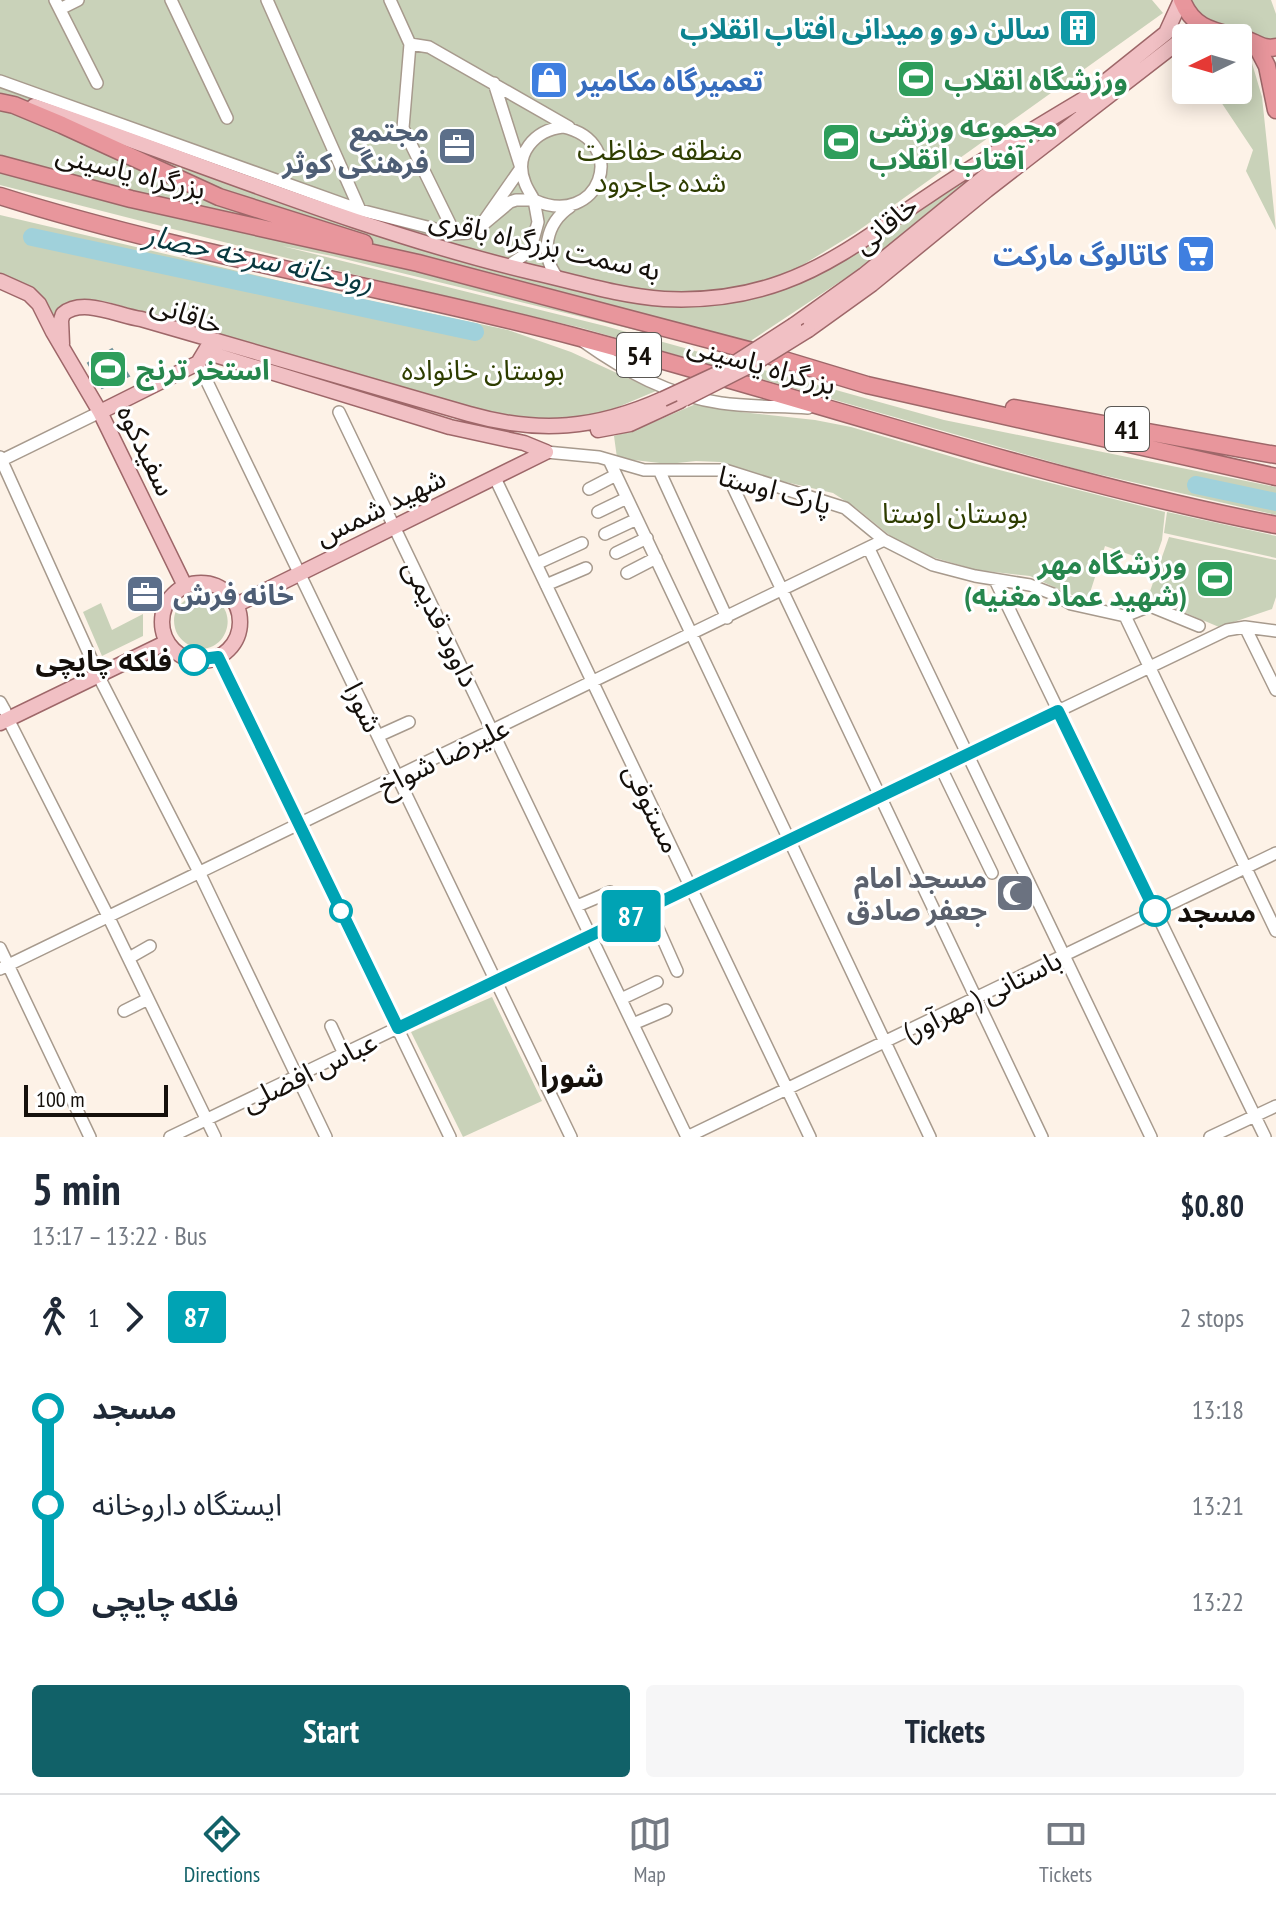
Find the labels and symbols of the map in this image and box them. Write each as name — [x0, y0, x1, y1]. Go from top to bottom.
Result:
building icon: سالن دو و میدانی افتاب انقلاب — [1057, 7, 1099, 49]
place label: سالن دو و میدانی افتاب انقلاب — [680, 10, 1050, 47]
north arrow — [1172, 24, 1252, 104]
sports icon: ورزشگاه انقلاب — [895, 58, 937, 100]
shop icon: تعمیرگاه مکامیر — [528, 59, 570, 101]
place label: ورزشگاه انقلاب — [944, 61, 1128, 98]
place label: تعمیرگاه مکامیر — [576, 62, 763, 99]
place label: مجموعه ورزشی آفتاب انقلاب — [869, 108, 1058, 177]
place label: مجتمع فرهنگی کوثر — [281, 112, 429, 181]
sports icon: مجموعه ورزشی آفتاب انقلاب — [820, 121, 862, 163]
office icon: مجتمع فرهنگی کوثر — [436, 125, 478, 167]
park label: منطقه حفاظت شده جاجرود — [577, 131, 743, 200]
street label: بزرگراه یاسینی — [52, 135, 210, 207]
street label: خاقانی — [845, 187, 925, 261]
street label: به سمت بزرگراه باقری — [426, 199, 664, 289]
water label: رودخانه سرخه حصار — [139, 213, 377, 300]
supermarket icon: کاتالوگ مارکت — [1175, 233, 1217, 275]
place label: کاتالوگ مارکت — [993, 236, 1168, 273]
street label: خاقانی — [146, 284, 228, 342]
street label: بزرگراه یاسینی — [683, 325, 841, 403]
road number: 54 — [617, 333, 661, 377]
sports icon: استخر ترنج — [87, 348, 129, 390]
place label: استخر ترنج — [136, 351, 270, 391]
park label: بوستان خانواده — [401, 351, 565, 388]
street label: سفیدکوه — [109, 398, 185, 502]
road number: 41 — [1105, 407, 1149, 451]
street label: پارک اوستا — [714, 456, 836, 522]
street label: شهید شمس — [308, 458, 452, 554]
park label: بوستان اوستا — [882, 494, 1028, 531]
place label: ورزشگاه مهر (شهید عماد مغنیه) — [964, 545, 1187, 614]
street label: داوود قدیمی — [395, 553, 489, 693]
sports icon: ورزشگاه مهر (شهید عماد مغنیه) — [1194, 558, 1236, 600]
office icon: خانه فرش — [124, 573, 166, 615]
place label: خانه فرش — [173, 576, 294, 613]
place label: فلکه چایچی — [35, 642, 172, 679]
marker: فلکه چایچی — [179, 645, 209, 675]
street label: شورا — [336, 676, 392, 738]
street label: علیرضا شواخ — [371, 708, 516, 807]
street label: مستوفی — [615, 757, 691, 859]
place label: مسجد امام جعفر صادق — [847, 859, 987, 928]
mosque icon: مسجد امام جعفر صادق — [994, 872, 1036, 914]
line badge: 87 — [595, 890, 667, 942]
place label: مسجد — [1177, 893, 1256, 930]
marker: مسجد — [1140, 896, 1170, 926]
unlabelled marker — [330, 900, 352, 922]
street label: باستانی (مهرآور) — [897, 941, 1067, 1049]
street label: عباس افضلی — [235, 1022, 383, 1120]
district label: شورا — [540, 1056, 604, 1095]
scale bar — [24, 1081, 168, 1117]

